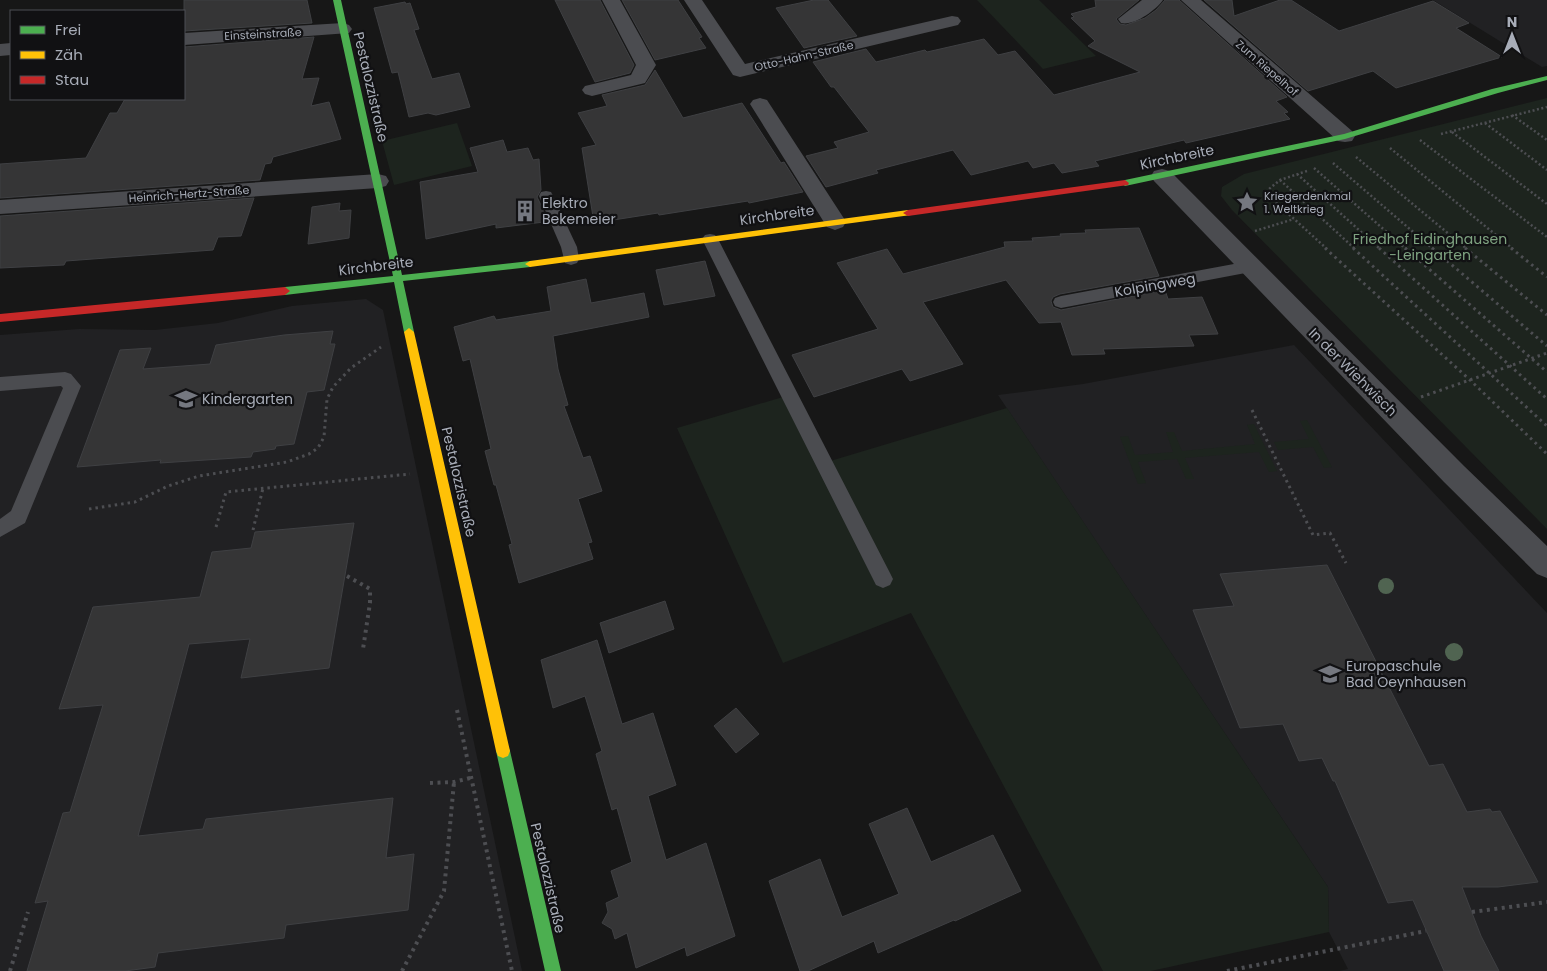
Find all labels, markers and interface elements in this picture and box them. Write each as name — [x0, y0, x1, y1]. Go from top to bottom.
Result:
legend — [10, 10, 185, 100]
north arrow — [1487, 10, 1537, 60]
text: N — [1507, 12, 1517, 32]
text: Frei — [55, 19, 81, 40]
street label: Einsteinstraße — [224, 24, 302, 44]
street label: Pestalozzistraße — [349, 30, 393, 144]
street label: Zum Riepelhof — [1232, 36, 1302, 100]
street label: Otto-Hahn-Straße — [753, 37, 855, 75]
text: Zäh — [55, 44, 83, 65]
text: Stau — [55, 69, 89, 90]
street label: Kirchbreite — [1138, 139, 1216, 175]
street label: Heinrich-Hertz-Straße — [128, 182, 250, 206]
place label: Kriegerdenkmal 1. Weltkrieg — [1264, 188, 1351, 217]
place icon: Kriegerdenkmal 1. Weltkrieg — [1234, 189, 1260, 215]
place label: Elektro Bekemeier — [542, 193, 616, 229]
building icon: Elektro Bekemeier — [512, 198, 538, 224]
street label: Kirchbreite — [738, 200, 816, 230]
park label: Friedhof Eidinghausen -Leingarten — [1353, 229, 1507, 265]
street label: Kirchbreite — [338, 251, 415, 281]
street label: Kolpingweg — [1113, 268, 1197, 302]
street label: In der Wiehwisch — [1304, 323, 1402, 421]
school or university icon: Kindergarten — [173, 386, 199, 412]
place label: Kindergarten — [202, 389, 293, 409]
street label: Pestalozzistraße — [437, 425, 481, 539]
place label: Europaschule Bad Oeynhausen — [1346, 656, 1466, 692]
school or university icon: Europaschule Bad Oeynhausen — [1317, 661, 1343, 687]
street label: Pestalozzistraße — [526, 821, 570, 935]

